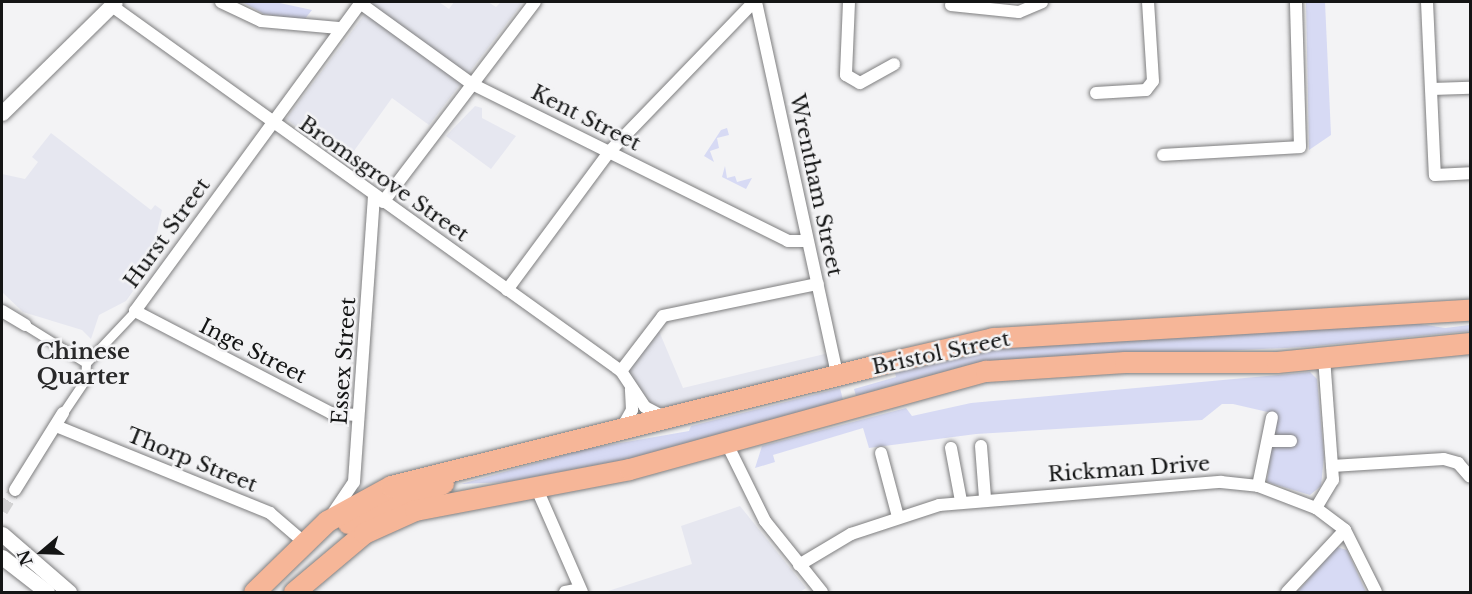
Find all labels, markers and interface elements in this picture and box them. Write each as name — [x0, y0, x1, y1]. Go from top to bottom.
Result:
street label: Kent Street — [527, 80, 645, 156]
street label: Wrentham Street — [784, 92, 848, 278]
street label: Bromsgrove Street — [294, 111, 474, 247]
street label: Hurst Street — [119, 173, 215, 293]
street label: Essex Street — [327, 296, 361, 426]
street label: Inge Street — [195, 313, 311, 389]
street label: Bristol Street — [870, 326, 1012, 380]
district label: Chinese Quarter — [36, 338, 130, 390]
street label: Thorp Street — [123, 422, 261, 498]
street label: Rickman Drive — [1047, 451, 1211, 487]
north arrow — [12, 522, 72, 582]
text: N — [13, 547, 37, 568]

